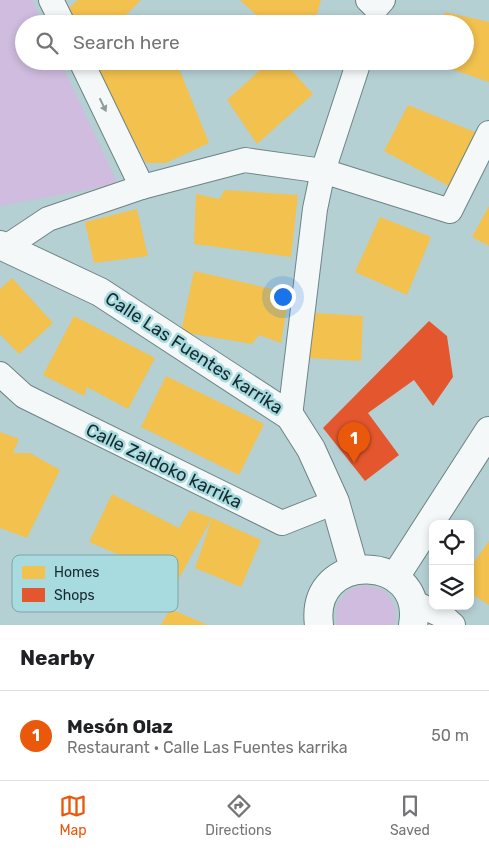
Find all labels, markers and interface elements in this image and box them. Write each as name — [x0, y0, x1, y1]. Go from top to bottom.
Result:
search box — [15, 15, 474, 70]
icon: search — [33, 29, 61, 57]
text: Search here — [73, 31, 180, 54]
one-way arrow — [99, 98, 107, 112]
your location — [270, 284, 296, 310]
street label: Calle Las Fuentes karrika — [101, 287, 287, 419]
street label: Calle Zaldoko karrika — [82, 419, 246, 513]
pin: 1 — [338, 422, 370, 463]
map controls — [429, 520, 474, 610]
button: locate — [429, 520, 474, 565]
legend — [12, 555, 178, 612]
text: Homes — [54, 564, 99, 581]
button: layers — [429, 565, 474, 610]
text: Shops — [54, 587, 95, 604]
text: Nearby — [20, 645, 95, 670]
text: Mesón Olaz — [67, 715, 173, 738]
text: 1 — [32, 726, 40, 745]
text: 50 m — [431, 726, 469, 745]
text: Restaurant · Calle Las Fuentes karrika — [67, 738, 348, 757]
tab: Map — [59, 792, 87, 839]
tab: Directions — [205, 792, 272, 839]
tab: Saved — [390, 792, 430, 839]

